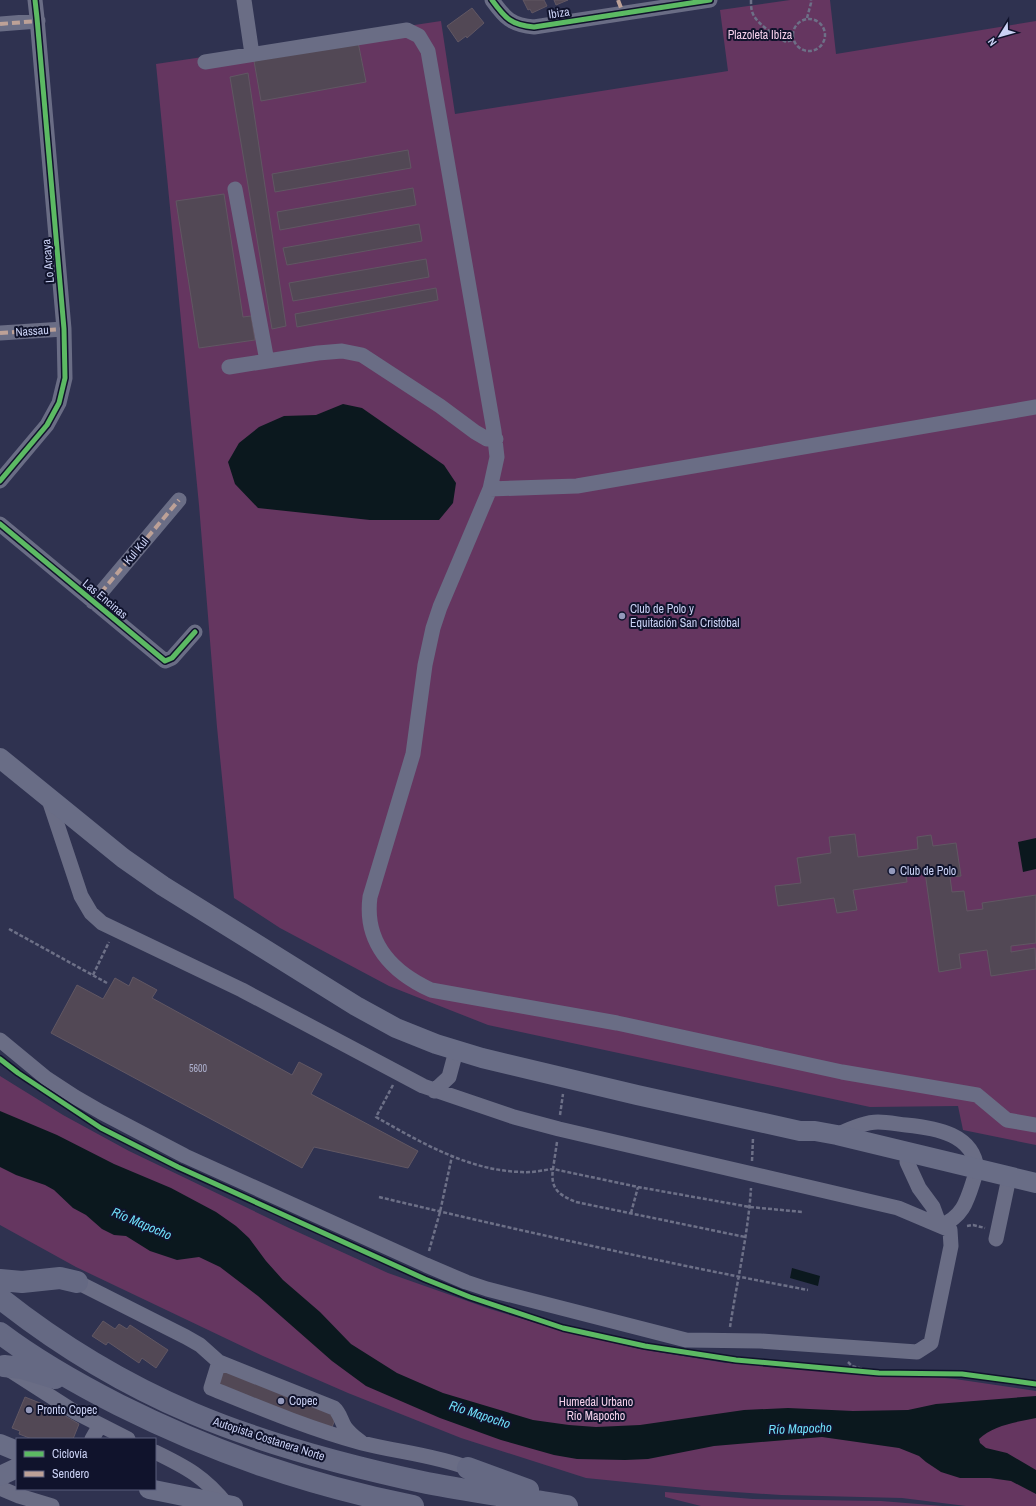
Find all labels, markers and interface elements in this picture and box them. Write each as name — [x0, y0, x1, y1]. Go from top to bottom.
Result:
street label: Ibiza — [547, 3, 571, 23]
north arrow — [980, 16, 1020, 56]
park label: Plazoleta Ibiza — [728, 27, 793, 43]
text: N — [984, 35, 1000, 49]
street label: Lo Arcaya — [38, 238, 58, 283]
street label: Nassau — [15, 322, 49, 340]
street label: Kul Kul — [120, 534, 152, 568]
street label: Las Encinas — [79, 575, 131, 623]
place label: Club de Polo y Equitación San Cristóbal — [630, 601, 739, 631]
marker: Club de Polo y Equitación San Cristóbal — [617, 611, 627, 621]
place label: Club de Polo — [900, 863, 956, 879]
marker: Club de Polo — [887, 866, 897, 876]
house number: 5600 — [189, 1062, 208, 1075]
water label: Río Mapocho — [109, 1203, 174, 1244]
place label: Copec — [289, 1393, 318, 1409]
park label: Humedal Urbano Río Mapocho — [559, 1394, 633, 1424]
marker: Copec — [276, 1396, 286, 1406]
water label: Río Mapocho — [447, 1397, 513, 1432]
place label: Pronto Copec — [37, 1402, 97, 1418]
marker: Pronto Copec — [24, 1405, 34, 1415]
street label: Autopista Costanera Norte — [210, 1413, 327, 1465]
water label: Río Mapocho — [768, 1419, 832, 1438]
legend — [16, 1438, 156, 1490]
text: Ciclovía — [52, 1446, 88, 1462]
text: Sendero — [52, 1466, 89, 1482]

